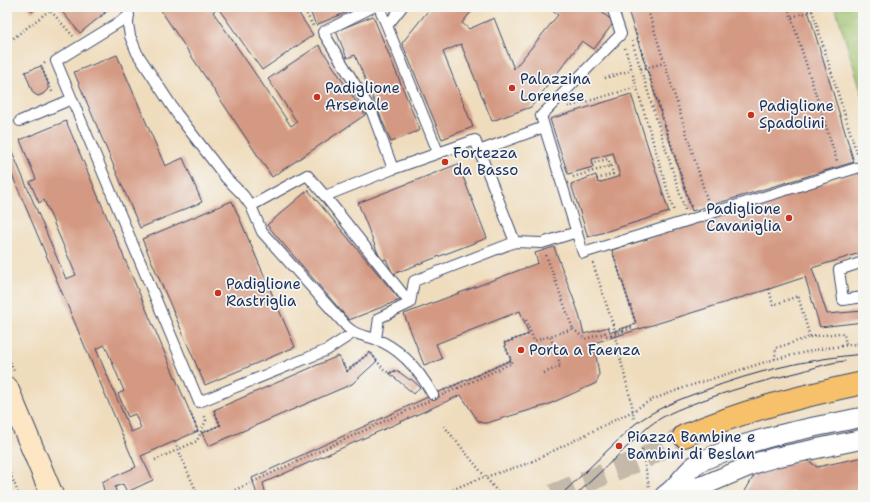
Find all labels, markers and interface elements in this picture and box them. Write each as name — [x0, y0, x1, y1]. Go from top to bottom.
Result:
place label: Palazzina Lorenese — [520, 69, 591, 106]
place label: Padiglione Arsenale — [325, 78, 400, 115]
marker: Palazzina Lorenese — [507, 83, 517, 93]
marker: Padiglione Arsenale — [312, 92, 322, 102]
place label: Padiglione Spadolini — [759, 96, 834, 133]
marker: Padiglione Spadolini — [746, 110, 756, 120]
place label: Fortezza da Basso — [453, 143, 518, 180]
marker: Fortezza da Basso — [440, 157, 450, 167]
place label: Padiglione Cavaniglia — [706, 199, 782, 236]
marker: Padiglione Cavaniglia — [784, 213, 794, 223]
place label: Padiglione Rastriglia — [226, 274, 301, 311]
marker: Padiglione Rastriglia — [213, 288, 223, 298]
place label: Porta a Faenza — [529, 340, 641, 360]
marker: Porta a Faenza — [516, 345, 526, 355]
place label: Piazza Bambine e Bambini di Beslan — [627, 427, 755, 464]
marker: Piazza Bambine e Bambini di Beslan — [614, 441, 624, 451]

